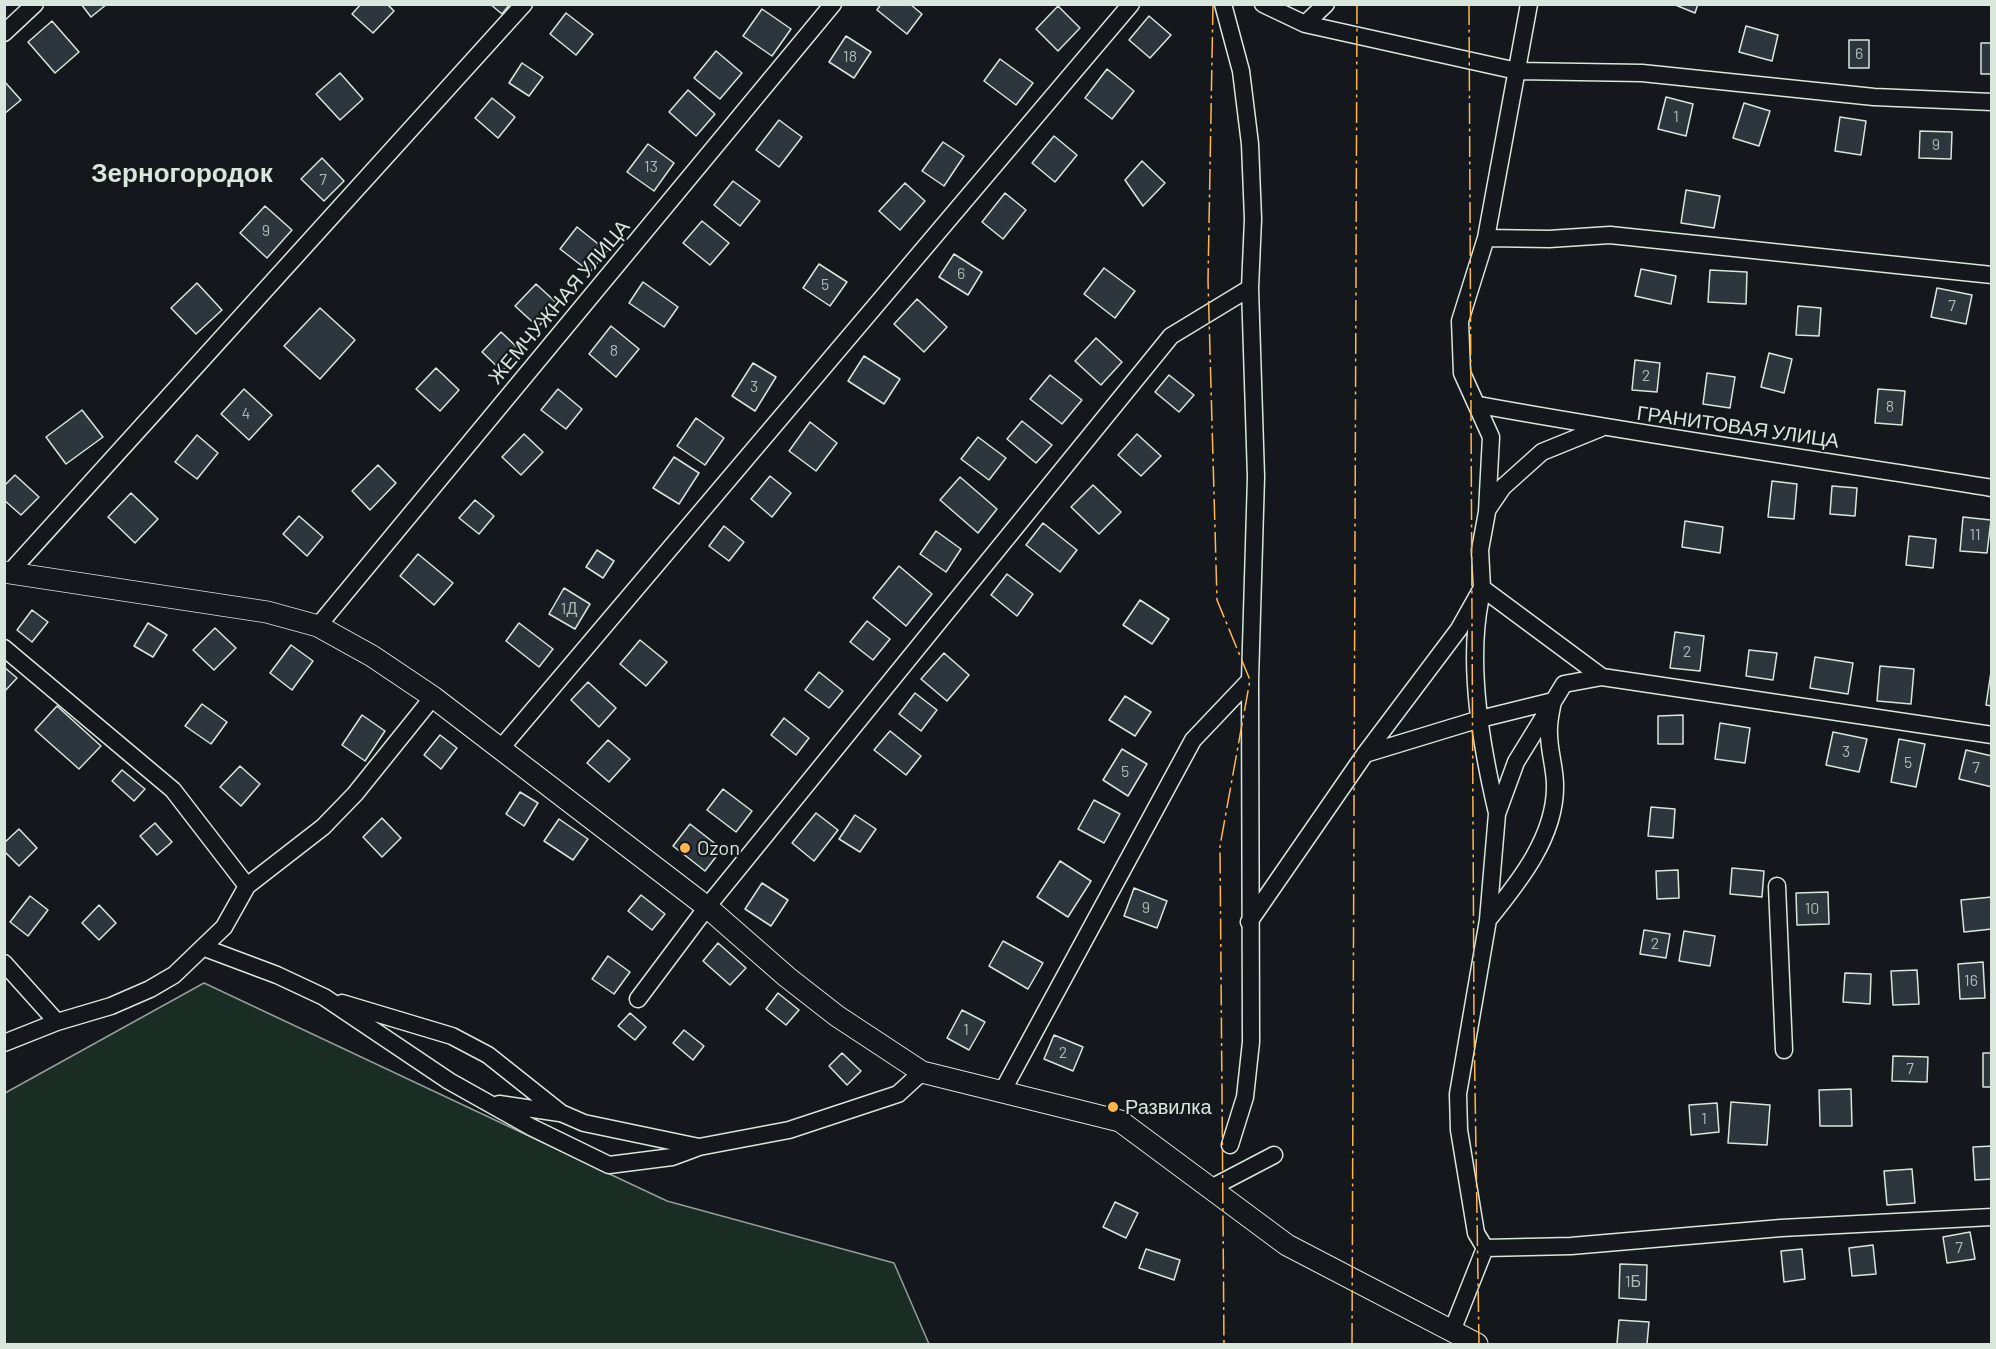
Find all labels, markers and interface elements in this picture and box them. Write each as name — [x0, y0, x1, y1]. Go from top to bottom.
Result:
house number: 6 — [1855, 44, 1863, 64]
house number: 18 — [843, 47, 857, 67]
house number: 1 — [1673, 107, 1679, 127]
house number: 9 — [1932, 135, 1940, 155]
district label: Зерногородок — [91, 157, 273, 189]
house number: 13 — [644, 157, 658, 177]
house number: 7 — [319, 170, 327, 190]
street label: ЖЕМЧУЖНАЯ УЛИЦА — [483, 215, 635, 389]
house number: 9 — [262, 221, 270, 241]
house number: 6 — [957, 264, 965, 284]
house number: 5 — [821, 275, 829, 295]
house number: 7 — [1948, 296, 1956, 316]
house number: 8 — [610, 341, 618, 361]
house number: 2 — [1642, 366, 1650, 386]
house number: 3 — [750, 377, 758, 397]
house number: 8 — [1886, 397, 1894, 417]
street label: ГРАНИТОВАЯ УЛИЦА — [1635, 401, 1841, 453]
house number: 4 — [242, 404, 250, 424]
house number: 11 — [1969, 525, 1981, 545]
house number: 1Д — [561, 599, 577, 619]
house number: 2 — [1683, 642, 1691, 662]
house number: 3 — [1842, 742, 1850, 762]
house number: 5 — [1904, 753, 1912, 773]
house number: 7 — [1972, 758, 1980, 778]
house number: 5 — [1121, 762, 1129, 782]
place label: Ozon — [697, 836, 740, 860]
marker: Ozon — [678, 841, 692, 855]
house number: 9 — [1142, 898, 1150, 918]
house number: 10 — [1805, 899, 1819, 919]
house number: 2 — [1651, 934, 1659, 954]
house number: 16 — [1964, 971, 1978, 991]
house number: 1 — [963, 1020, 969, 1040]
house number: 2 — [1059, 1043, 1067, 1063]
house number: 7 — [1906, 1059, 1914, 1079]
place label: Развилка — [1125, 1095, 1212, 1119]
marker: Развилка — [1106, 1100, 1120, 1114]
house number: 1 — [1701, 1109, 1707, 1129]
house number: 7 — [1955, 1238, 1963, 1258]
house number: 1Б — [1625, 1272, 1641, 1292]

